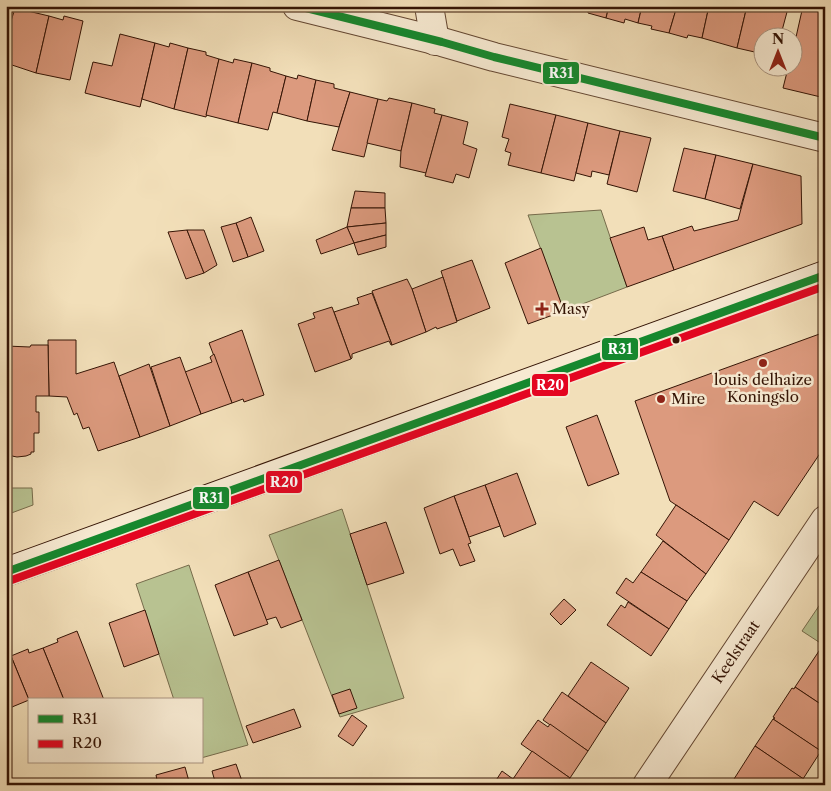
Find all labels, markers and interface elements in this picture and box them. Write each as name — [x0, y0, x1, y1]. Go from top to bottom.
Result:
north arrow — [754, 28, 804, 78]
text: N — [772, 30, 784, 48]
line badge: R31 — [542, 61, 580, 85]
text: R31 — [549, 64, 574, 82]
place label: Masy — [552, 299, 590, 318]
marker: Masy — [536, 303, 548, 315]
unlabelled marker — [671, 335, 681, 345]
line badge: R31 — [601, 337, 639, 361]
text: R31 — [608, 340, 633, 358]
marker: louis delhaize Koningslo — [757, 357, 769, 369]
place label: louis delhaize Koningslo — [714, 370, 812, 406]
line badge: R20 — [531, 373, 569, 397]
text: R20 — [536, 376, 564, 394]
place label: Mire — [671, 389, 705, 408]
marker: Mire — [655, 393, 667, 405]
line badge: R20 — [265, 470, 303, 494]
text: R20 — [270, 473, 298, 491]
line badge: R31 — [192, 486, 230, 510]
text: R31 — [199, 489, 224, 507]
street label: Keelstraat — [708, 616, 764, 687]
legend — [28, 698, 202, 764]
text: R31 — [72, 709, 98, 728]
text: R20 — [72, 733, 102, 752]

